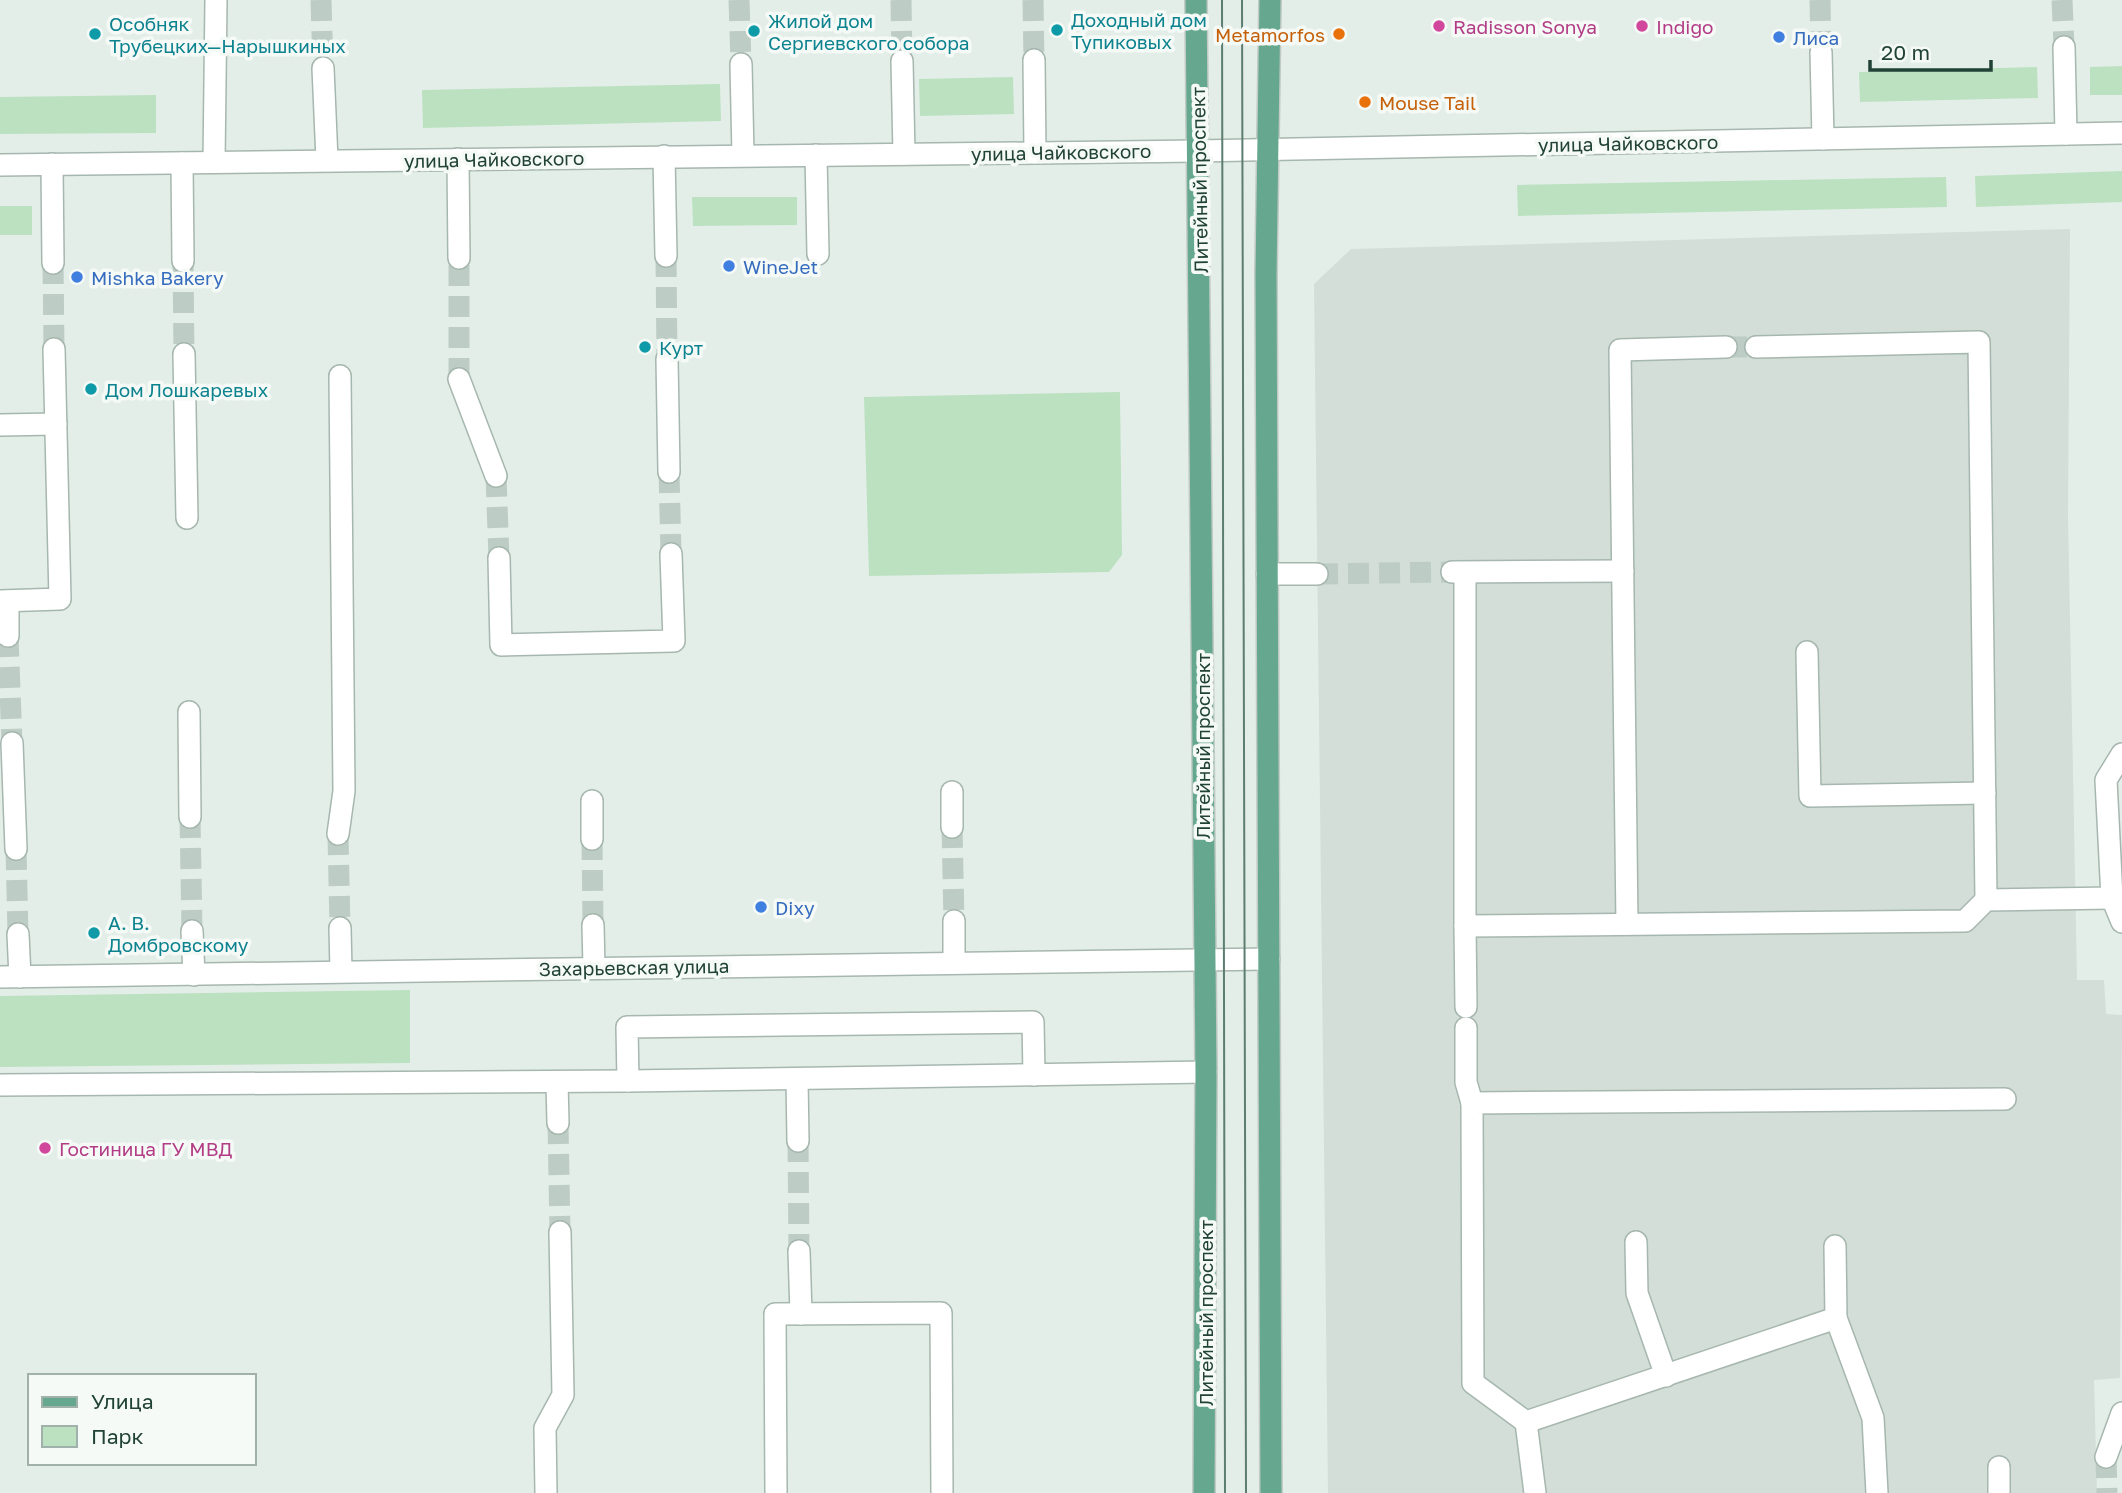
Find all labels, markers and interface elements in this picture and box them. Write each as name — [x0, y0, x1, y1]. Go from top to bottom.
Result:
place label: Доходный дом Тупиковых — [1071, 8, 1207, 53]
place label: Жилой дом Сергиевского собора — [768, 9, 970, 54]
place label: Особняк Трубецких—Нарышкиных — [109, 12, 346, 57]
place label: Radisson Sonya — [1453, 15, 1597, 38]
place label: Indigo — [1656, 15, 1714, 38]
marker: Radisson Sonya — [1431, 18, 1447, 34]
marker: Indigo — [1634, 18, 1650, 34]
marker: Доходный дом Тупиковых — [1049, 22, 1065, 38]
marker: Жилой дом Сергиевского собора — [746, 23, 762, 39]
place label: Metamorfos — [1215, 23, 1325, 46]
marker: Особняк Трубецких—Нарышкиных — [87, 26, 103, 42]
marker: Metamorfos — [1331, 26, 1347, 42]
place label: Лиса — [1793, 26, 1839, 49]
scale bar — [1870, 28, 1991, 72]
marker: Лиса — [1771, 29, 1787, 45]
text: 20 m — [1881, 39, 1930, 65]
street label: Литейный проспект — [1186, 87, 1212, 273]
place label: Mouse Tail — [1379, 91, 1476, 114]
marker: Mouse Tail — [1357, 94, 1373, 110]
street label: улица Чайковского — [1538, 130, 1718, 156]
street label: улица Чайковского — [971, 139, 1151, 165]
street label: улица Чайковского — [404, 146, 584, 172]
place label: WineJet — [743, 255, 818, 278]
marker: WineJet — [721, 258, 737, 274]
place label: Mishka Bakery — [91, 266, 224, 289]
marker: Mishka Bakery — [69, 269, 85, 285]
place label: Курт — [659, 336, 703, 359]
marker: Курт — [637, 339, 653, 355]
place label: Дом Лошкаревых — [105, 378, 268, 401]
marker: Дом Лошкаревых — [83, 381, 99, 397]
street label: Литейный проспект — [1191, 653, 1214, 839]
place label: Dixy — [775, 896, 815, 919]
marker: Dixy — [753, 899, 769, 915]
place label: А. В. Домбровскому — [108, 911, 249, 956]
marker: А. В. Домбровскому — [86, 925, 102, 941]
street label: Захарьевская улица — [539, 954, 729, 980]
place label: Гостиница ГУ МВД — [59, 1137, 232, 1160]
marker: Гостиница ГУ МВД — [37, 1140, 53, 1156]
street label: Литейный проспект — [1194, 1220, 1217, 1406]
legend — [28, 1374, 256, 1465]
text: Улица — [91, 1388, 154, 1414]
text: Парк — [91, 1423, 144, 1449]

